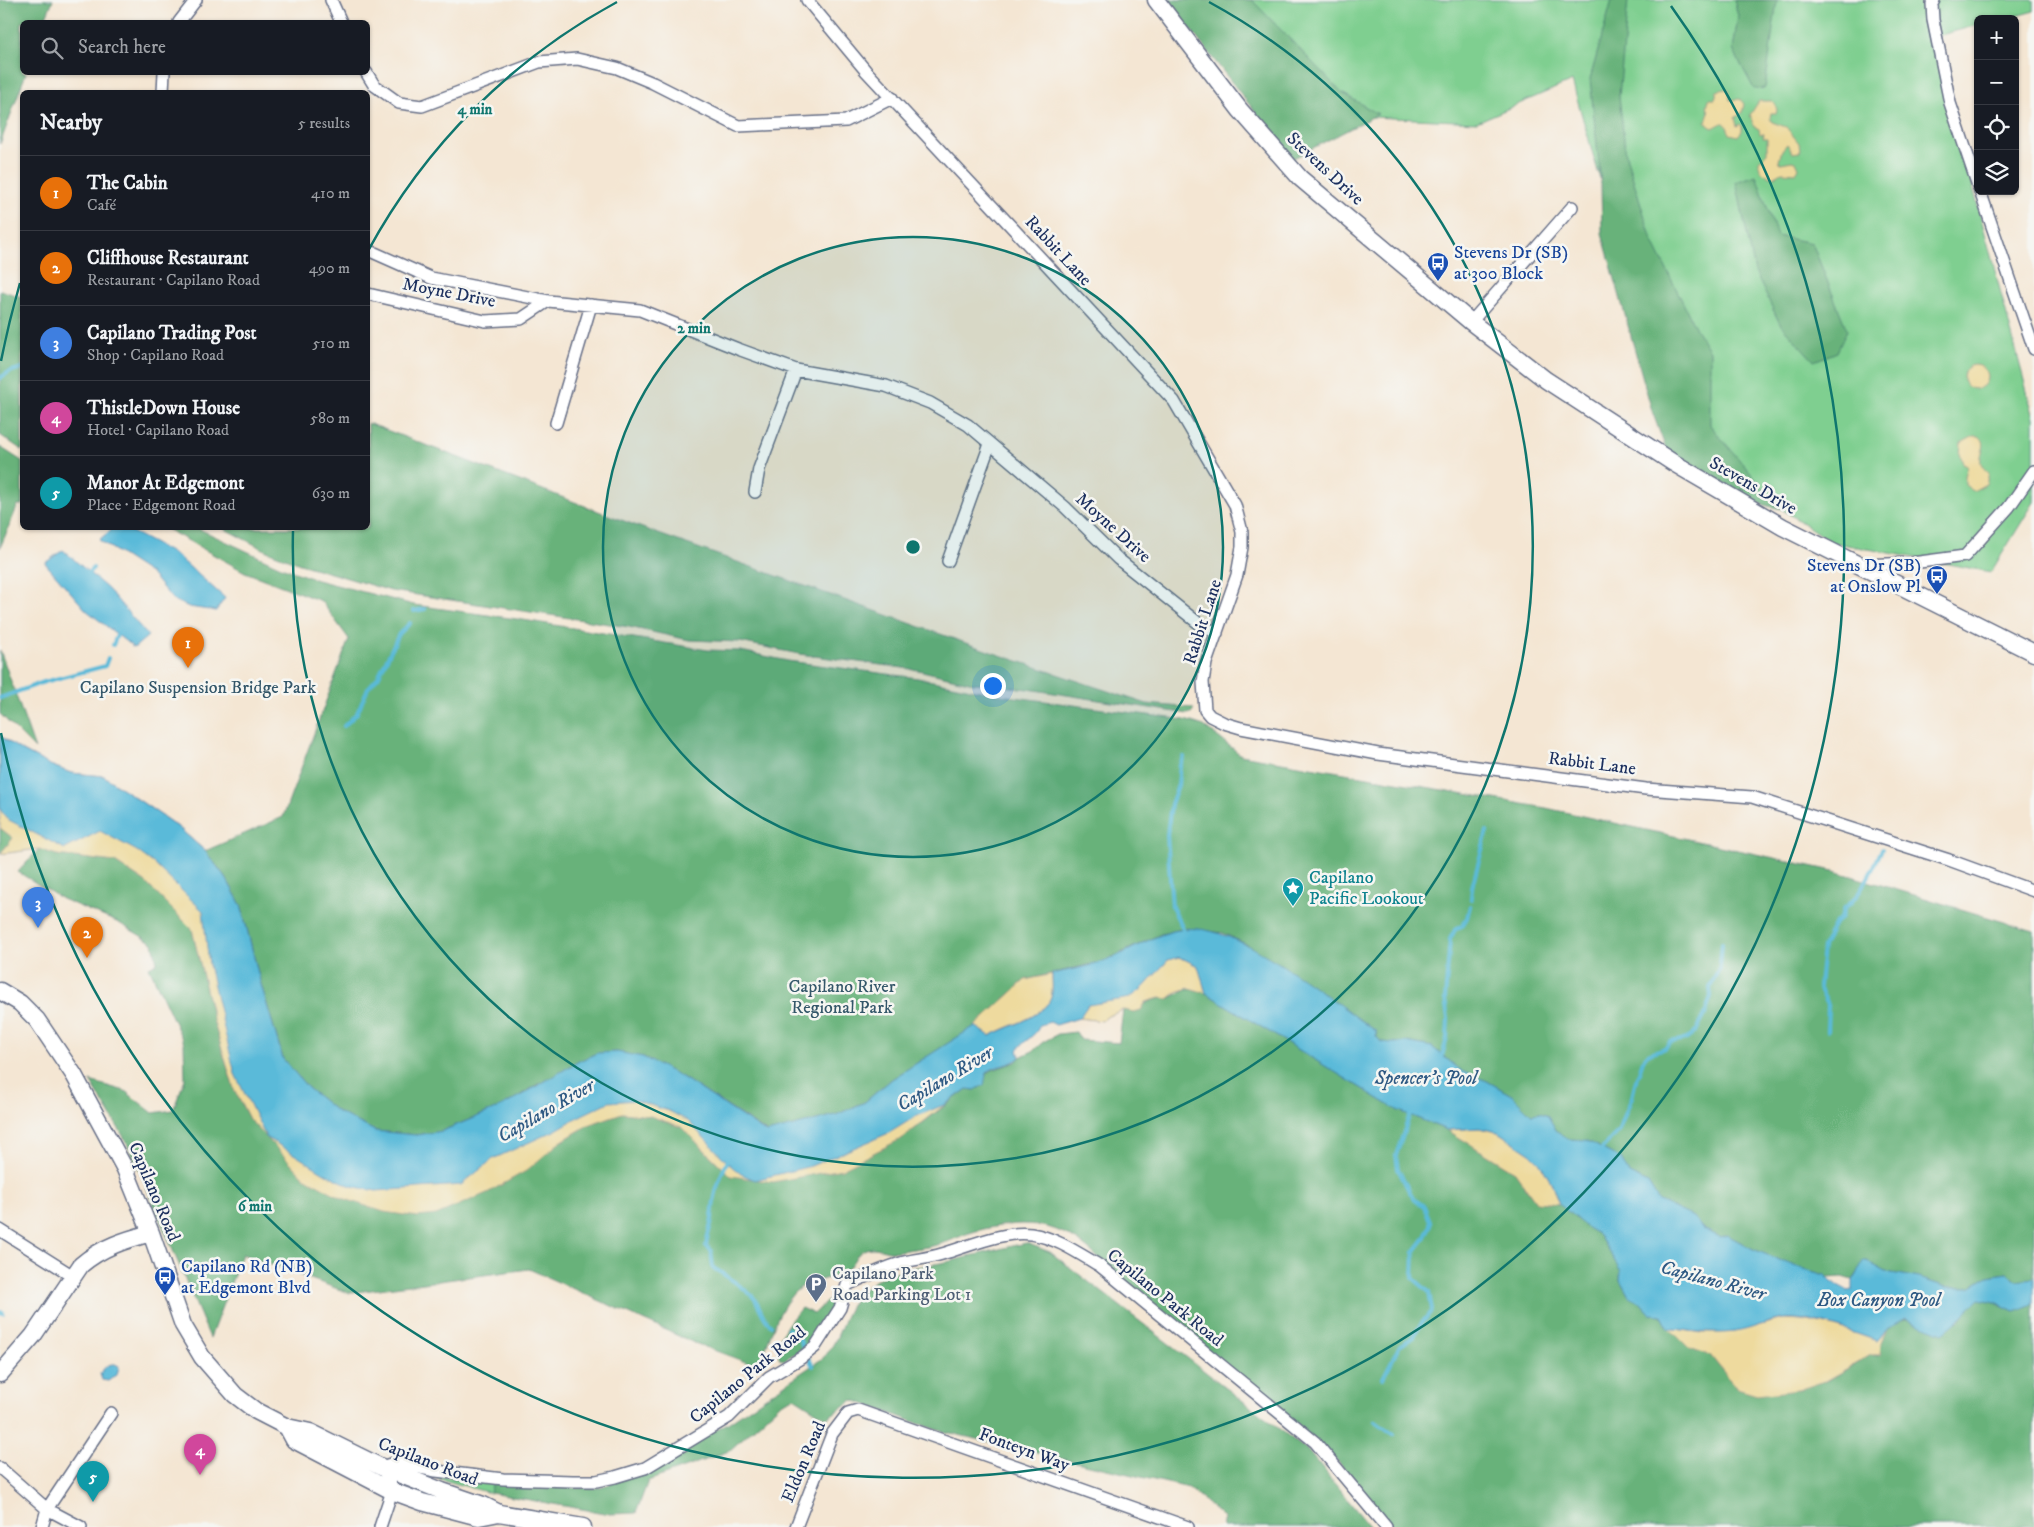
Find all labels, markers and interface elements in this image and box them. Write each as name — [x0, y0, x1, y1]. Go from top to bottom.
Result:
map controls — [1974, 15, 2019, 195]
button: + — [1974, 15, 2019, 60]
search box — [20, 20, 370, 75]
icon: search — [38, 34, 66, 62]
text: Search here — [78, 36, 166, 59]
button: − — [1974, 60, 2019, 105]
text: 4 min — [457, 100, 493, 119]
button: locate — [1974, 105, 2019, 150]
text: Nearby — [40, 110, 102, 136]
text: 5 results — [298, 113, 350, 133]
street label: Stevens Drive — [1282, 128, 1368, 210]
button: layers — [1974, 150, 2019, 195]
text: The Cabin — [87, 172, 168, 195]
text: 1 — [53, 183, 59, 203]
text: 410 m — [311, 183, 350, 203]
text: Café — [87, 195, 116, 215]
street label: Rabbit Lane — [1020, 211, 1096, 291]
place label: Stevens Dr (SB) at 300 Block — [1454, 242, 1568, 285]
text: Cliffhouse Restaurant — [87, 247, 249, 270]
bus stop icon: Stevens Dr (SB) at 300 Block — [1426, 251, 1450, 282]
text: 2 — [52, 258, 60, 278]
text: 490 m — [309, 258, 350, 278]
text: Restaurant · Capilano Road — [87, 270, 260, 290]
street label: Moyne Drive — [401, 273, 497, 313]
text: 2 min — [677, 319, 711, 338]
text: Capilano Trading Post — [87, 322, 257, 345]
text: 3 — [53, 333, 59, 353]
text: 510 m — [312, 333, 350, 353]
text: Shop · Capilano Road — [87, 345, 224, 365]
text: ThistleDown House — [87, 397, 240, 420]
text: 4 — [51, 408, 61, 428]
text: 580 m — [310, 408, 350, 428]
text: Hotel · Capilano Road — [87, 420, 229, 440]
street label: Stevens Drive — [1705, 452, 1801, 520]
text: Manor At Edgemont — [87, 472, 244, 495]
text: 5 — [52, 483, 60, 503]
text: 630 m — [312, 483, 350, 503]
street label: Moyne Drive — [1071, 488, 1155, 568]
text: Place · Edgemont Road — [87, 495, 235, 515]
centre of rings — [904, 538, 922, 556]
place label: Stevens Dr (SB) at Onslow Pl — [1807, 555, 1922, 598]
bus stop icon: Stevens Dr (SB) at Onslow Pl — [1925, 564, 1949, 595]
street label: Rabbit Lane — [1179, 577, 1227, 667]
pin: 1 — [172, 627, 204, 668]
your location — [980, 673, 1006, 699]
park label: Capilano Suspension Bridge Park — [80, 677, 316, 699]
street label: Rabbit Lane — [1547, 748, 1637, 780]
place label: Capilano Pacific Lookout — [1309, 867, 1424, 910]
place icon: Capilano Pacific Lookout — [1281, 876, 1305, 907]
pin: 3 — [22, 887, 54, 928]
pin: 2 — [71, 917, 103, 958]
park label: Capilano River Regional Park — [789, 976, 896, 1019]
water label: Capilano River — [893, 1040, 1000, 1118]
water label: Spencer's Pool — [1374, 1067, 1479, 1091]
water label: Capilano River — [494, 1073, 601, 1149]
street label: Capilano Road — [123, 1139, 185, 1245]
text: 6 min — [238, 1197, 272, 1216]
street label: Capilano Park Road — [1102, 1244, 1228, 1352]
place label: Capilano Rd (NB) at Edgemont Blvd — [181, 1256, 312, 1299]
water label: Capilano River — [1658, 1256, 1770, 1308]
place label: Capilano Park Road Parking Lot 1 — [832, 1263, 971, 1306]
bus stop icon: Capilano Rd (NB) at Edgemont Blvd — [153, 1265, 177, 1296]
parking icon: Capilano Park Road Parking Lot 1 — [804, 1272, 828, 1303]
water label: Box Canyon Pool — [1816, 1289, 1943, 1312]
street label: Capilano Park Road — [685, 1321, 811, 1429]
street label: Eldon Road — [777, 1418, 831, 1506]
street label: Fonteyn Way — [976, 1423, 1073, 1477]
street label: Capilano Road — [375, 1433, 481, 1491]
pin: 4 — [184, 1434, 216, 1475]
pin: 5 — [77, 1461, 109, 1502]

